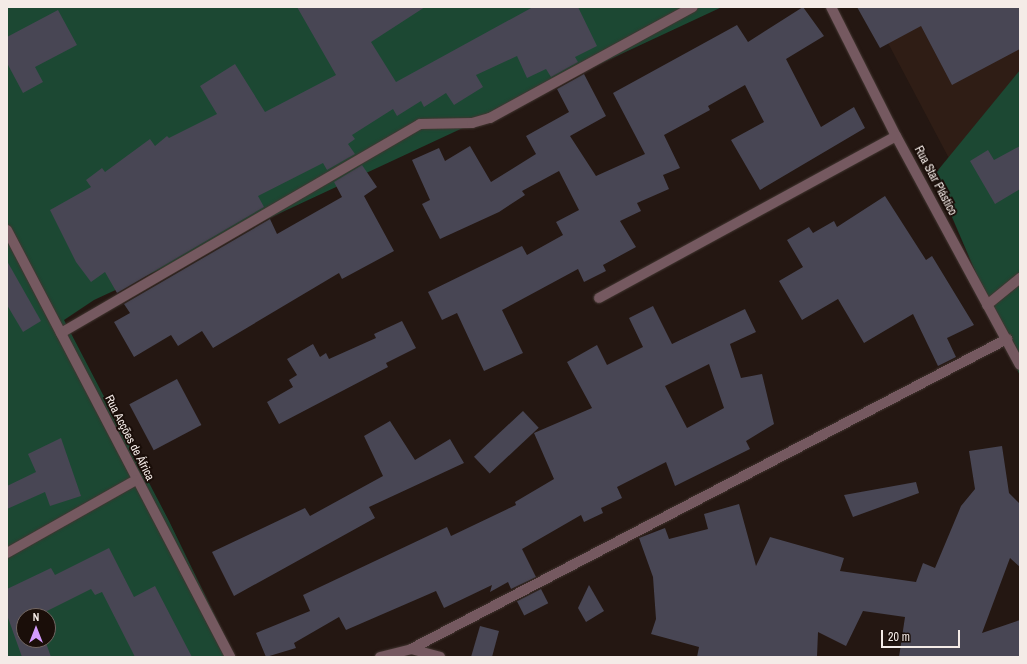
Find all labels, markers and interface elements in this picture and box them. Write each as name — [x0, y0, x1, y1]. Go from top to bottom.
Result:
street label: Rua Star Plástico — [911, 144, 959, 218]
street label: Rua Acções de África — [101, 392, 157, 484]
north arrow — [16, 608, 56, 648]
text: N — [33, 610, 39, 624]
scale bar — [883, 622, 962, 648]
text: 20 m — [888, 629, 910, 645]

